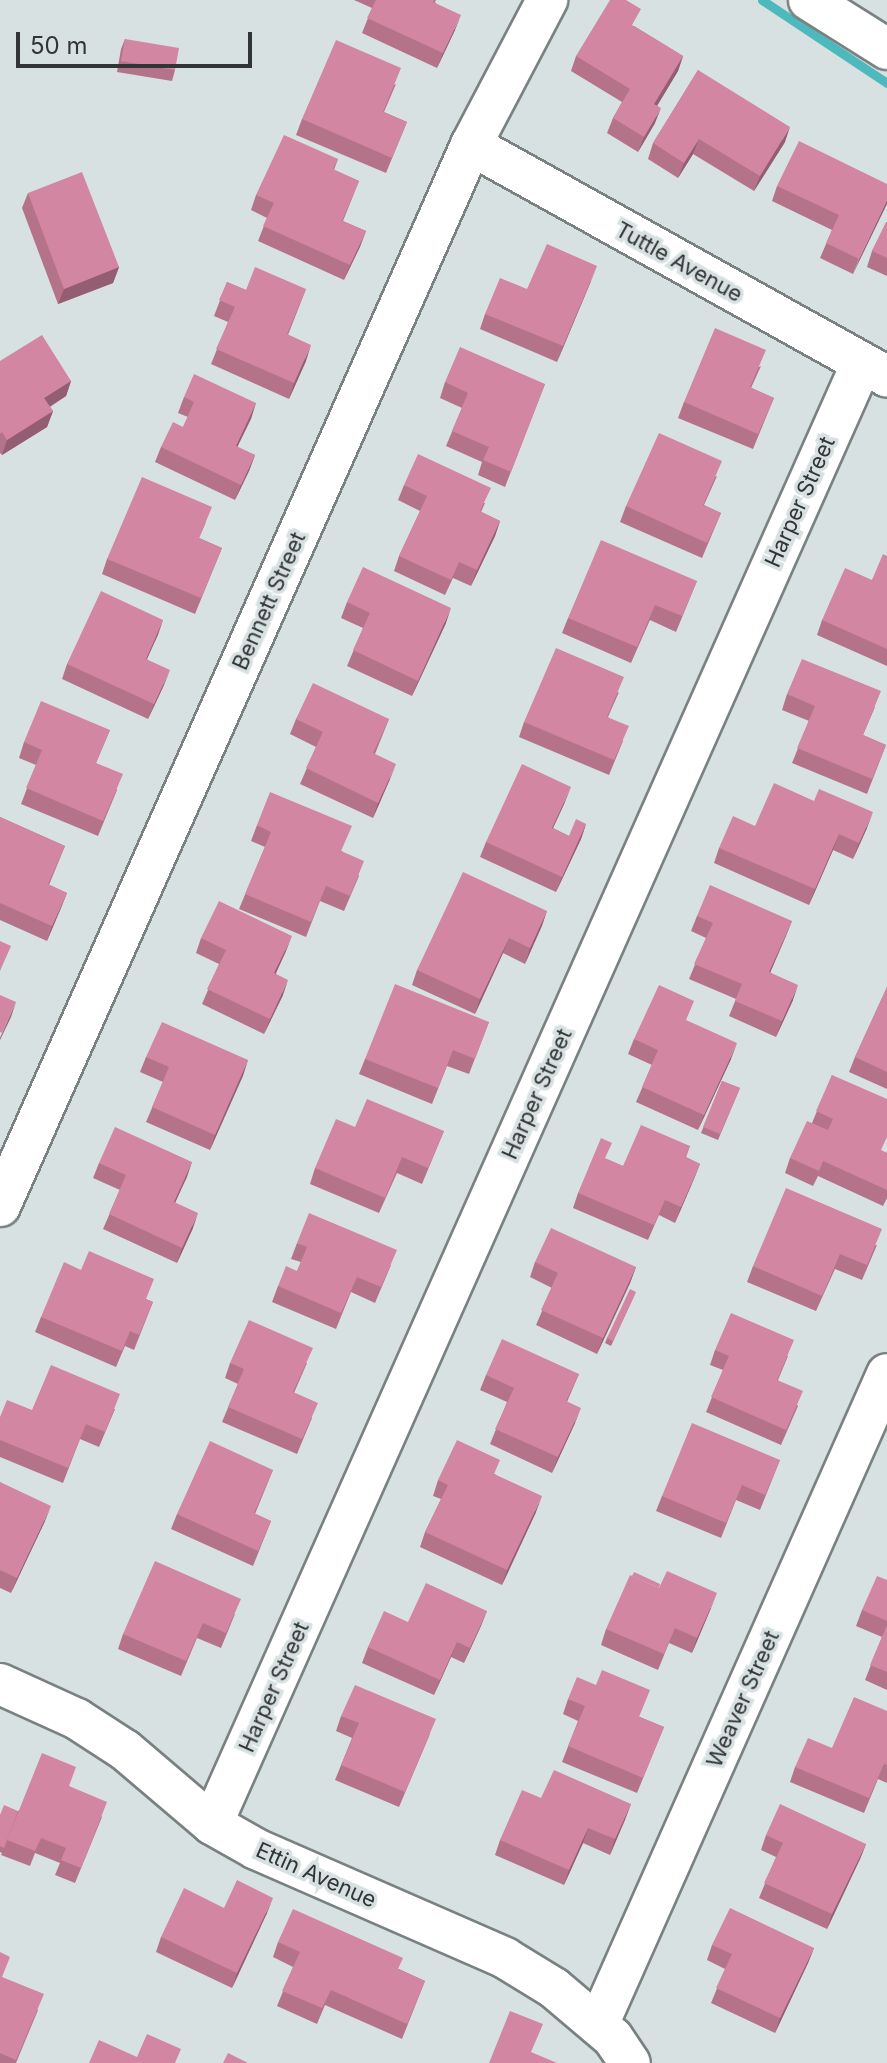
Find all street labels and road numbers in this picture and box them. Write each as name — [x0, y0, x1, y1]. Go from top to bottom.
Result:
street label: Tuttle Avenue — [611, 216, 747, 308]
street label: Harper Street — [759, 433, 841, 571]
street label: Bennett Street — [227, 528, 311, 674]
street label: Harper Street — [496, 1025, 578, 1163]
street label: Harper Street — [233, 1618, 315, 1756]
street label: Weaver Street — [701, 1627, 785, 1771]
street label: Ettin Avenue — [252, 1837, 380, 1913]

